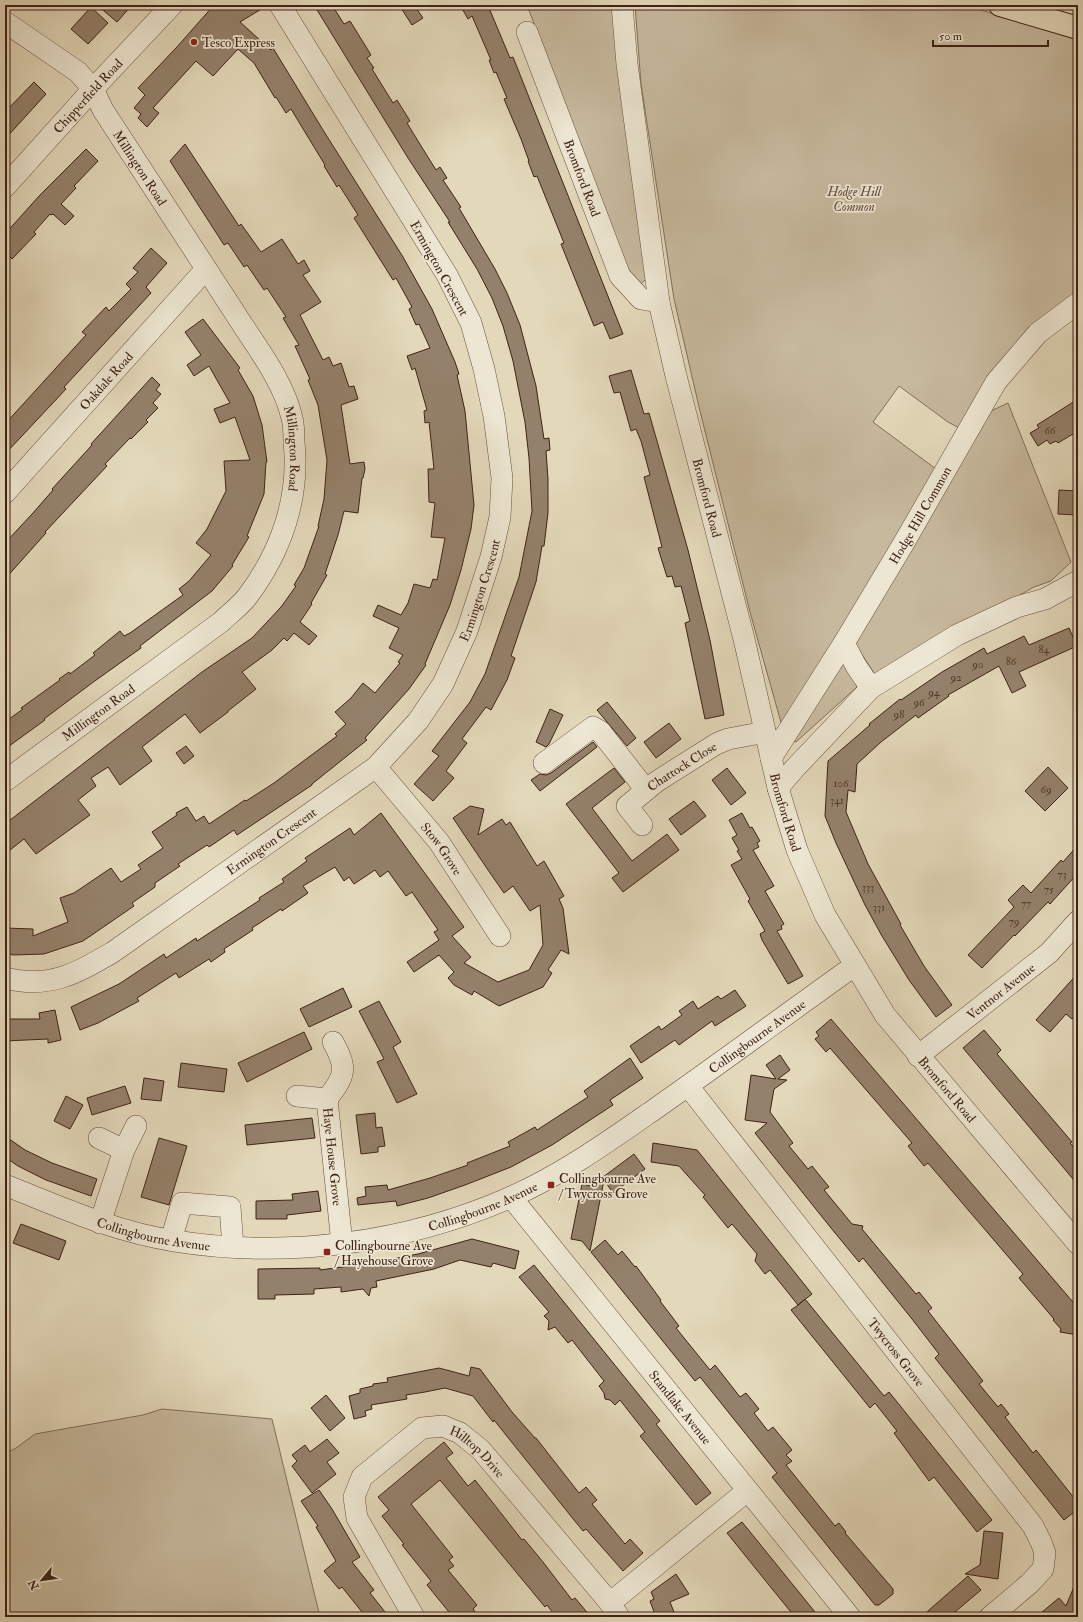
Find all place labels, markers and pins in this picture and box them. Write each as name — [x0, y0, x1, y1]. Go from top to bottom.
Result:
place label: Tesco Express — [202, 35, 275, 52]
marker: Tesco Express — [189, 37, 199, 47]
place label: Collingbourne Ave / Twycross Grove — [558, 1171, 656, 1203]
marker: Collingbourne Ave / Twycross Grove — [546, 1180, 556, 1190]
place label: Collingbourne Ave / Hayehouse Grove — [334, 1238, 434, 1270]
marker: Collingbourne Ave / Hayehouse Grove — [322, 1247, 332, 1257]

